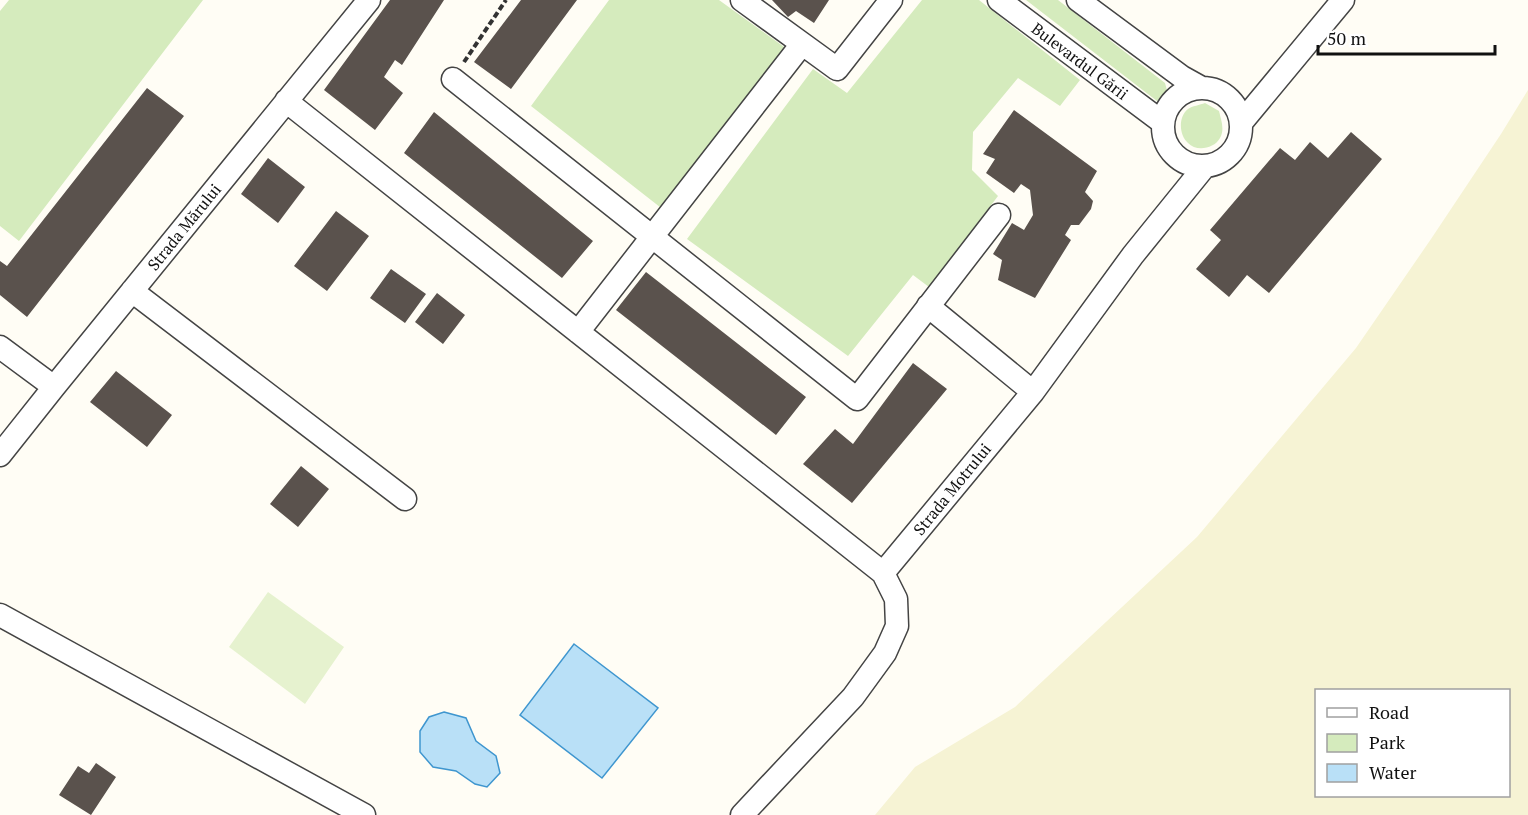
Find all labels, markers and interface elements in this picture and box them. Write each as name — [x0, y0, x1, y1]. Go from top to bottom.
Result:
street label: Bulevardul Gării — [1027, 17, 1133, 105]
scale bar — [1318, 18, 1495, 56]
text: 50 m — [1327, 26, 1367, 50]
street label: Strada Mărului — [142, 179, 226, 275]
street label: Strada Motrului — [908, 438, 996, 540]
legend — [1315, 689, 1510, 797]
text: Road — [1369, 700, 1409, 724]
text: Park — [1369, 730, 1406, 754]
text: Water — [1369, 760, 1416, 784]

